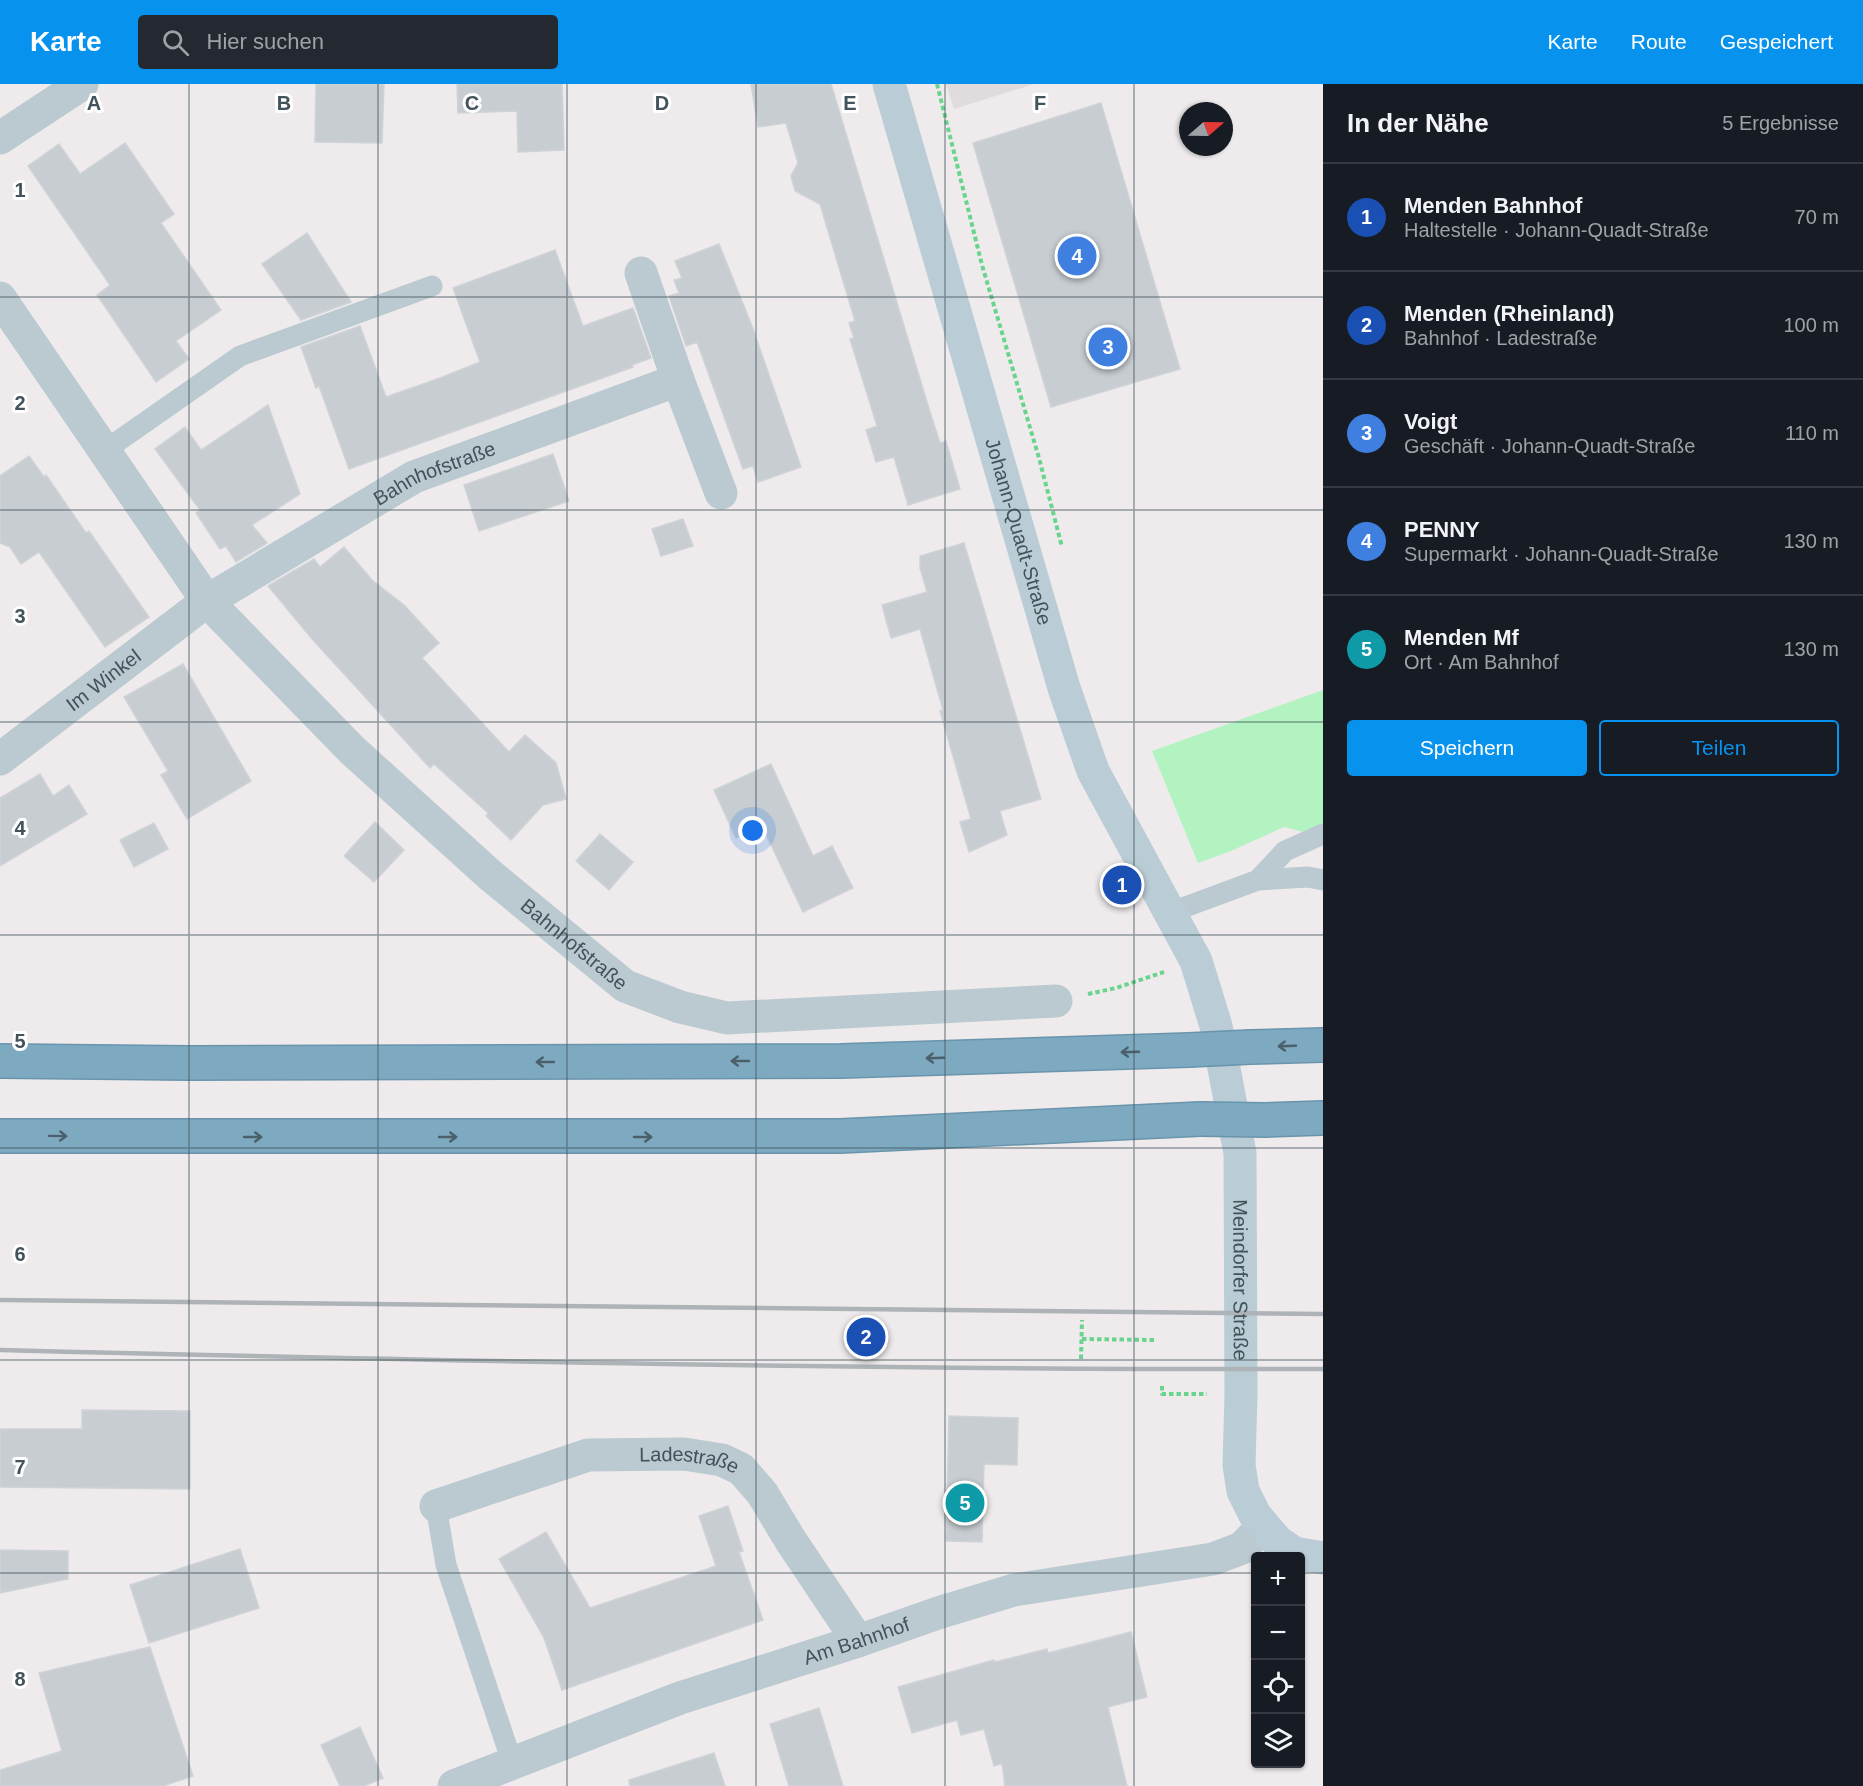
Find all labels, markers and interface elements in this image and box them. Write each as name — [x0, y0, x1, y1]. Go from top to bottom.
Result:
search box — [138, 15, 558, 69]
text: Karte — [30, 26, 102, 57]
icon: search — [159, 26, 192, 59]
text: Hier suchen — [207, 29, 324, 54]
text: Karte — [1548, 30, 1598, 53]
text: Route — [1631, 30, 1687, 53]
text: Gespeichert — [1720, 30, 1833, 53]
text: A — [87, 92, 101, 114]
text: B — [277, 92, 291, 114]
text: C — [465, 92, 479, 114]
text: D — [655, 92, 669, 114]
text: E — [843, 92, 857, 114]
text: F — [1034, 92, 1046, 114]
north arrow — [1179, 102, 1233, 156]
text: In der Nähe — [1347, 108, 1489, 138]
text: 5 Ergebnisse — [1722, 112, 1839, 134]
text: 1 — [14, 179, 26, 201]
text: Menden Bahnhof — [1404, 193, 1582, 218]
text: 1 — [1361, 206, 1372, 228]
text: 70 m — [1795, 206, 1839, 228]
text: Haltestelle · Johann-Quadt-Straße — [1404, 219, 1709, 241]
pin: 4 — [1058, 234, 1096, 279]
text: Menden (Rheinland) — [1404, 301, 1614, 326]
text: 2 — [1361, 314, 1372, 336]
text: 100 m — [1783, 314, 1839, 336]
pin: 3 — [1088, 324, 1128, 370]
text: Bahnhof · Ladestraße — [1404, 327, 1597, 349]
text: 2 — [14, 392, 26, 414]
text: Voigt — [1404, 409, 1457, 434]
text: 3 — [1361, 422, 1372, 444]
text: 110 m — [1785, 422, 1839, 444]
text: Geschäft · Johann-Quadt-Straße — [1404, 435, 1695, 457]
street label: Johann-Quadt-Straße — [981, 436, 1056, 628]
street label: Bahnhofstraße — [369, 437, 498, 510]
text: PENNY — [1404, 517, 1480, 542]
text: 4 — [1361, 530, 1372, 552]
text: 130 m — [1783, 530, 1839, 552]
text: Supermarkt · Johann-Quadt-Straße — [1404, 543, 1719, 565]
text: 3 — [14, 605, 26, 627]
text: Menden Mf — [1404, 625, 1519, 650]
text: 5 — [1361, 638, 1372, 660]
text: 130 m — [1783, 638, 1839, 660]
street label: Im Winkel — [62, 645, 145, 716]
text: Ort · Am Bahnhof — [1404, 651, 1559, 673]
button: Speichern — [1347, 720, 1587, 776]
button: Teilen — [1599, 720, 1839, 776]
your location — [738, 816, 767, 845]
text: 4 — [14, 817, 26, 839]
pin: 1 — [1102, 862, 1142, 908]
street label: Bahnhofstraße — [516, 894, 632, 994]
text: 5 — [14, 1030, 26, 1052]
one-way arrow — [1278, 1040, 1298, 1052]
one-way arrow — [1121, 1046, 1141, 1057]
one-way arrow — [926, 1052, 946, 1064]
one-way arrow — [731, 1055, 751, 1067]
one-way arrow — [536, 1056, 556, 1068]
one-way arrow — [48, 1130, 68, 1142]
one-way arrow — [243, 1131, 263, 1143]
one-way arrow — [438, 1131, 458, 1143]
one-way arrow — [633, 1131, 653, 1142]
street label: Meindorfer Straße — [1229, 1199, 1252, 1361]
text: 6 — [14, 1243, 26, 1265]
pin: 2 — [846, 1314, 886, 1360]
street label: Ladestraße — [639, 1443, 743, 1478]
text: 7 — [14, 1456, 26, 1478]
pin: 5 — [946, 1480, 984, 1526]
map controls — [1251, 1552, 1305, 1768]
button: + — [1251, 1552, 1305, 1606]
button: − — [1251, 1606, 1305, 1660]
street label: Am Bahnhof — [801, 1613, 913, 1669]
button: locate — [1251, 1660, 1305, 1714]
text: 8 — [14, 1668, 26, 1690]
button: layers — [1251, 1714, 1305, 1768]

